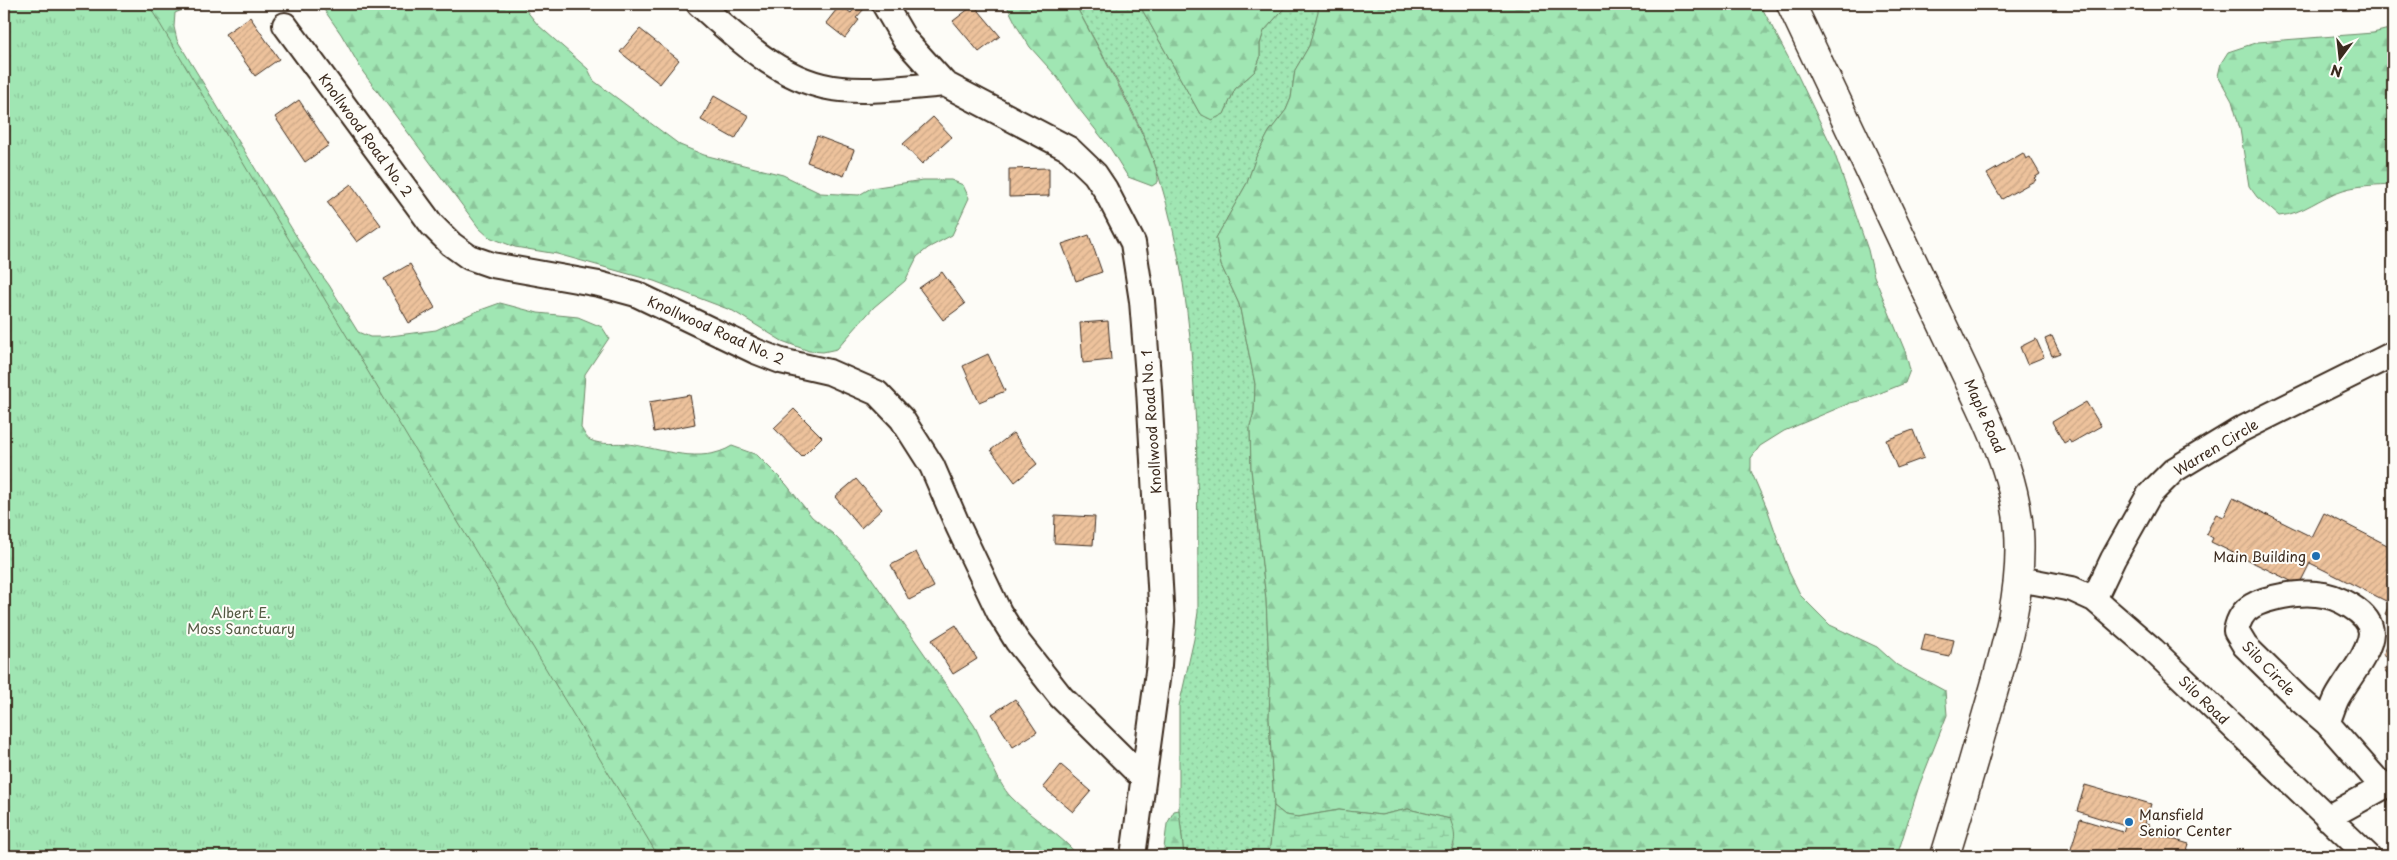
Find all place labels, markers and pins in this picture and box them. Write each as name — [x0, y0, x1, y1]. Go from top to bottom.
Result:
place label: Main Building — [2213, 546, 2306, 567]
marker: Main Building — [2310, 550, 2322, 562]
place label: Mansfield Senior Center — [2139, 804, 2232, 841]
marker: Mansfield Senior Center — [2123, 816, 2135, 828]

